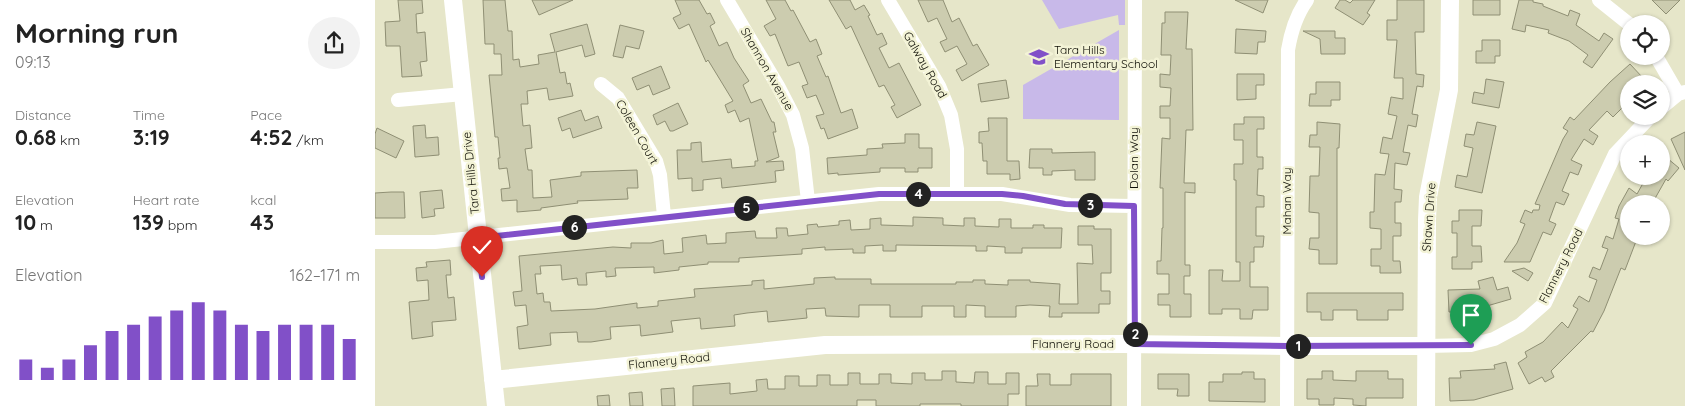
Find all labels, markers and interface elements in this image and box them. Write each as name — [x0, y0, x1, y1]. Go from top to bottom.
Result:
text: Morning run — [15, 15, 179, 50]
map controls — [1620, 15, 1670, 245]
button: locate — [1620, 15, 1670, 65]
button: share — [308, 17, 360, 69]
street label: Shannon Avenue — [738, 25, 797, 113]
street label: Galway Road — [900, 29, 951, 101]
place label: Tara Hills Elementary School — [1054, 42, 1158, 71]
school or university icon: Tara Hills Elementary School — [1028, 46, 1050, 68]
text: 09:13 — [15, 52, 51, 72]
button: layers — [1620, 75, 1670, 125]
street label: Coleen Court — [613, 97, 662, 167]
text: Distance — [15, 106, 71, 124]
text: Time — [133, 106, 165, 124]
text: Pace — [250, 106, 282, 124]
text: 0.68 — [15, 124, 56, 150]
text: 3:19 — [133, 124, 170, 150]
text: 4:52 — [250, 124, 292, 150]
street label: Dolan Way — [1126, 127, 1141, 189]
text: km — [56, 131, 80, 149]
text: /km — [292, 131, 324, 149]
street label: Tara Hills Drive — [459, 131, 482, 215]
button: + — [1620, 135, 1670, 185]
street label: Mahan Way — [1279, 167, 1294, 235]
pin: 4 — [905, 182, 931, 206]
street label: Shawn Drive — [1419, 182, 1438, 252]
text: 4 — [914, 185, 923, 203]
text: Elevation — [15, 191, 74, 209]
text: Heart rate — [133, 191, 199, 209]
text: kcal — [250, 191, 276, 209]
pin: 3 — [1077, 192, 1103, 218]
button: − — [1620, 195, 1670, 245]
pin: 5 — [733, 196, 759, 220]
text: 3 — [1087, 196, 1094, 214]
text: 5 — [742, 199, 751, 217]
text: 10 — [15, 209, 36, 235]
text: 139 — [133, 209, 164, 235]
text: 43 — [250, 209, 274, 235]
pin: 6 — [561, 214, 587, 240]
text: m — [36, 216, 53, 234]
text: bpm — [164, 216, 198, 234]
text: 6 — [571, 218, 578, 236]
pin — [461, 226, 503, 277]
street label: Flannery Road — [1535, 226, 1586, 306]
icon: check — [468, 233, 496, 261]
text: Elevation — [15, 265, 82, 285]
text: 162–171 m — [289, 265, 360, 285]
pin — [1450, 294, 1492, 345]
icon: arrive — [1457, 301, 1485, 329]
pin: 2 — [1123, 322, 1147, 346]
text: 2 — [1132, 325, 1139, 343]
pin: 1 — [1285, 334, 1311, 358]
street label: Flannery Road — [1032, 336, 1114, 351]
text: 1 — [1296, 337, 1301, 355]
street label: Flannery Road — [627, 349, 710, 372]

